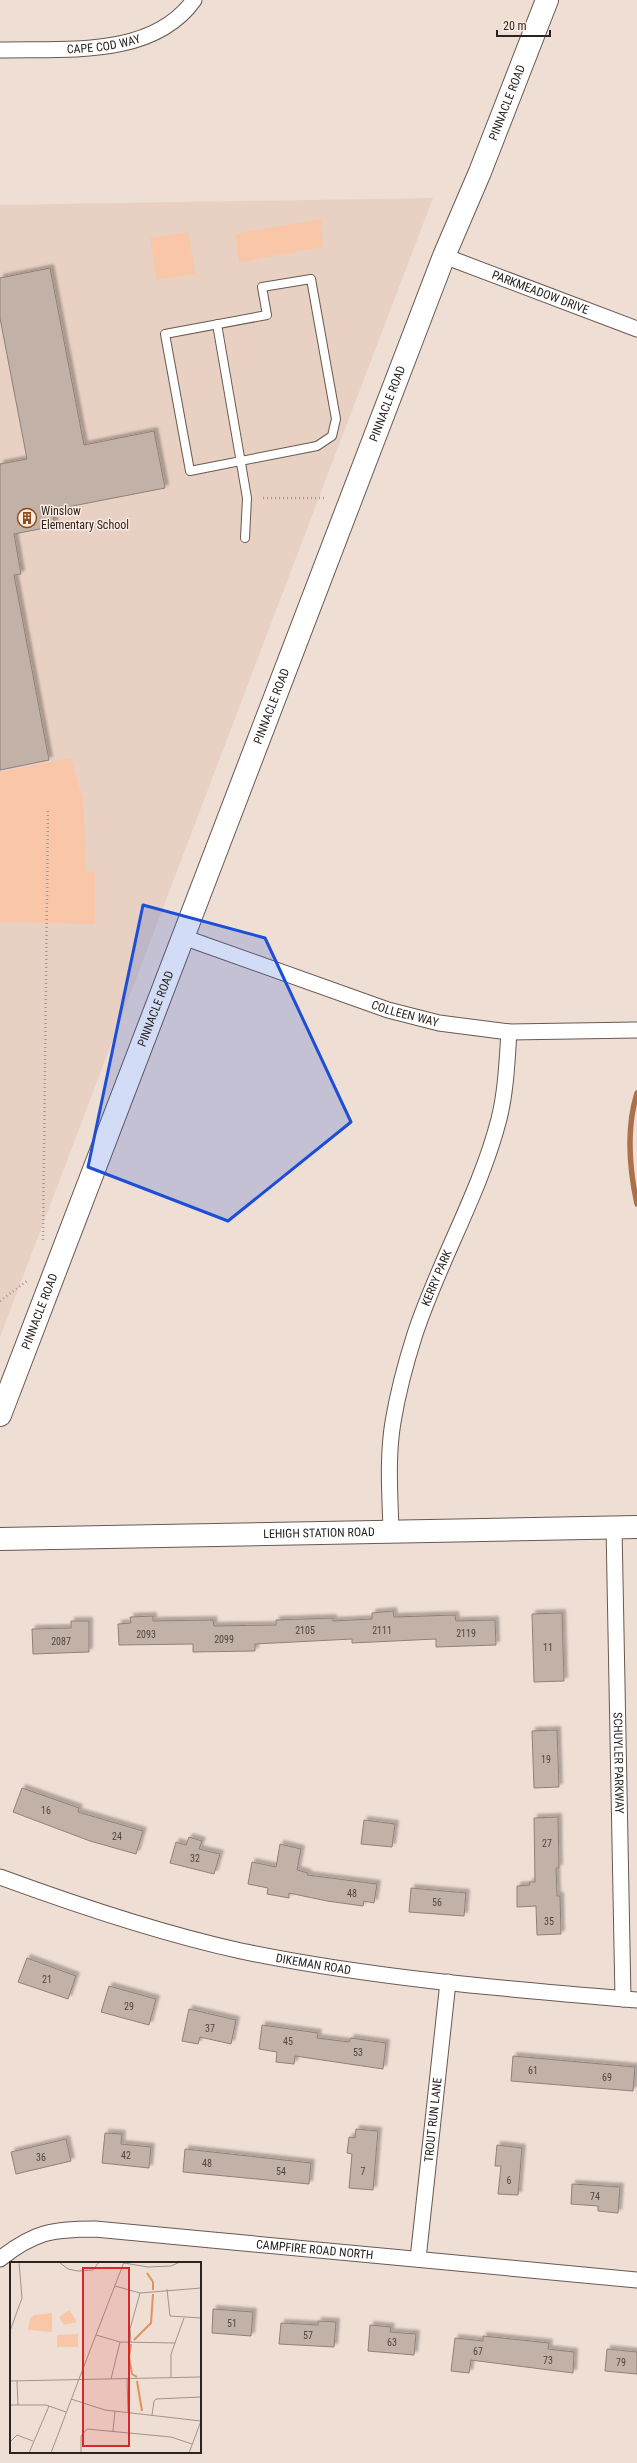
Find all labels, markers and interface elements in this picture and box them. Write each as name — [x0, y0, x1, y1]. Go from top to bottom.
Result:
scale bar — [497, 12, 550, 38]
text: 20 m — [503, 19, 527, 33]
street label: CAPE COD WAY — [67, 32, 143, 56]
street label: PINNACLE ROAD — [486, 63, 528, 142]
street label: PARKMEADOW DRIVE — [490, 268, 591, 317]
street label: PINNACLE ROAD — [367, 364, 408, 444]
place label: Winslow Elementary School — [41, 504, 129, 532]
building icon: Winslow Elementary School — [16, 507, 38, 529]
street label: PINNACLE ROAD — [251, 666, 292, 746]
street label: PINNACLE ROAD — [135, 969, 177, 1049]
street label: COLLEEN WAY — [369, 998, 441, 1030]
street label: KERRY PARK — [419, 1247, 455, 1308]
street label: PINNACLE ROAD — [19, 1271, 61, 1351]
street label: LEHIGH STATION ROAD — [263, 1525, 375, 1541]
house number: 2105 — [295, 1625, 315, 1636]
house number: 2111 — [372, 1625, 392, 1636]
house number: 2119 — [456, 1628, 476, 1639]
house number: 2093 — [136, 1629, 156, 1640]
house number: 2099 — [214, 1634, 234, 1645]
house number: 2087 — [51, 1636, 71, 1647]
house number: 11 — [543, 1642, 553, 1653]
street label: SCHUYLER PARKWAY — [611, 1712, 626, 1815]
house number: 19 — [541, 1754, 551, 1765]
house number: 16 — [41, 1805, 51, 1816]
house number: 24 — [112, 1831, 122, 1842]
house number: 27 — [542, 1838, 552, 1849]
house number: 32 — [190, 1853, 200, 1864]
house number: 48 — [347, 1888, 357, 1899]
house number: 56 — [432, 1897, 442, 1908]
house number: 35 — [544, 1916, 554, 1927]
street label: DIKEMAN ROAD — [275, 1951, 352, 1977]
house number: 21 — [42, 1974, 52, 1985]
house number: 29 — [124, 2001, 134, 2012]
house number: 37 — [205, 2023, 215, 2034]
house number: 45 — [283, 2036, 293, 2047]
house number: 53 — [353, 2047, 363, 2058]
house number: 61 — [528, 2065, 538, 2076]
house number: 69 — [602, 2072, 612, 2083]
street label: TROUT RUN LANE — [422, 2077, 445, 2163]
house number: 42 — [121, 2150, 131, 2161]
house number: 36 — [36, 2152, 46, 2163]
house number: 48 — [202, 2158, 212, 2169]
house number: 54 — [276, 2166, 286, 2177]
house number: 7 — [361, 2166, 366, 2177]
house number: 6 — [507, 2175, 512, 2186]
house number: 74 — [590, 2191, 600, 2202]
street label: CAMPFIRE ROAD NORTH — [255, 2237, 374, 2262]
inset map — [10, 2262, 201, 2453]
house number: 51 — [227, 2318, 237, 2329]
house number: 57 — [303, 2330, 313, 2341]
house number: 63 — [387, 2337, 397, 2348]
house number: 67 — [473, 2346, 483, 2357]
house number: 73 — [543, 2355, 553, 2366]
house number: 79 — [616, 2357, 626, 2368]

